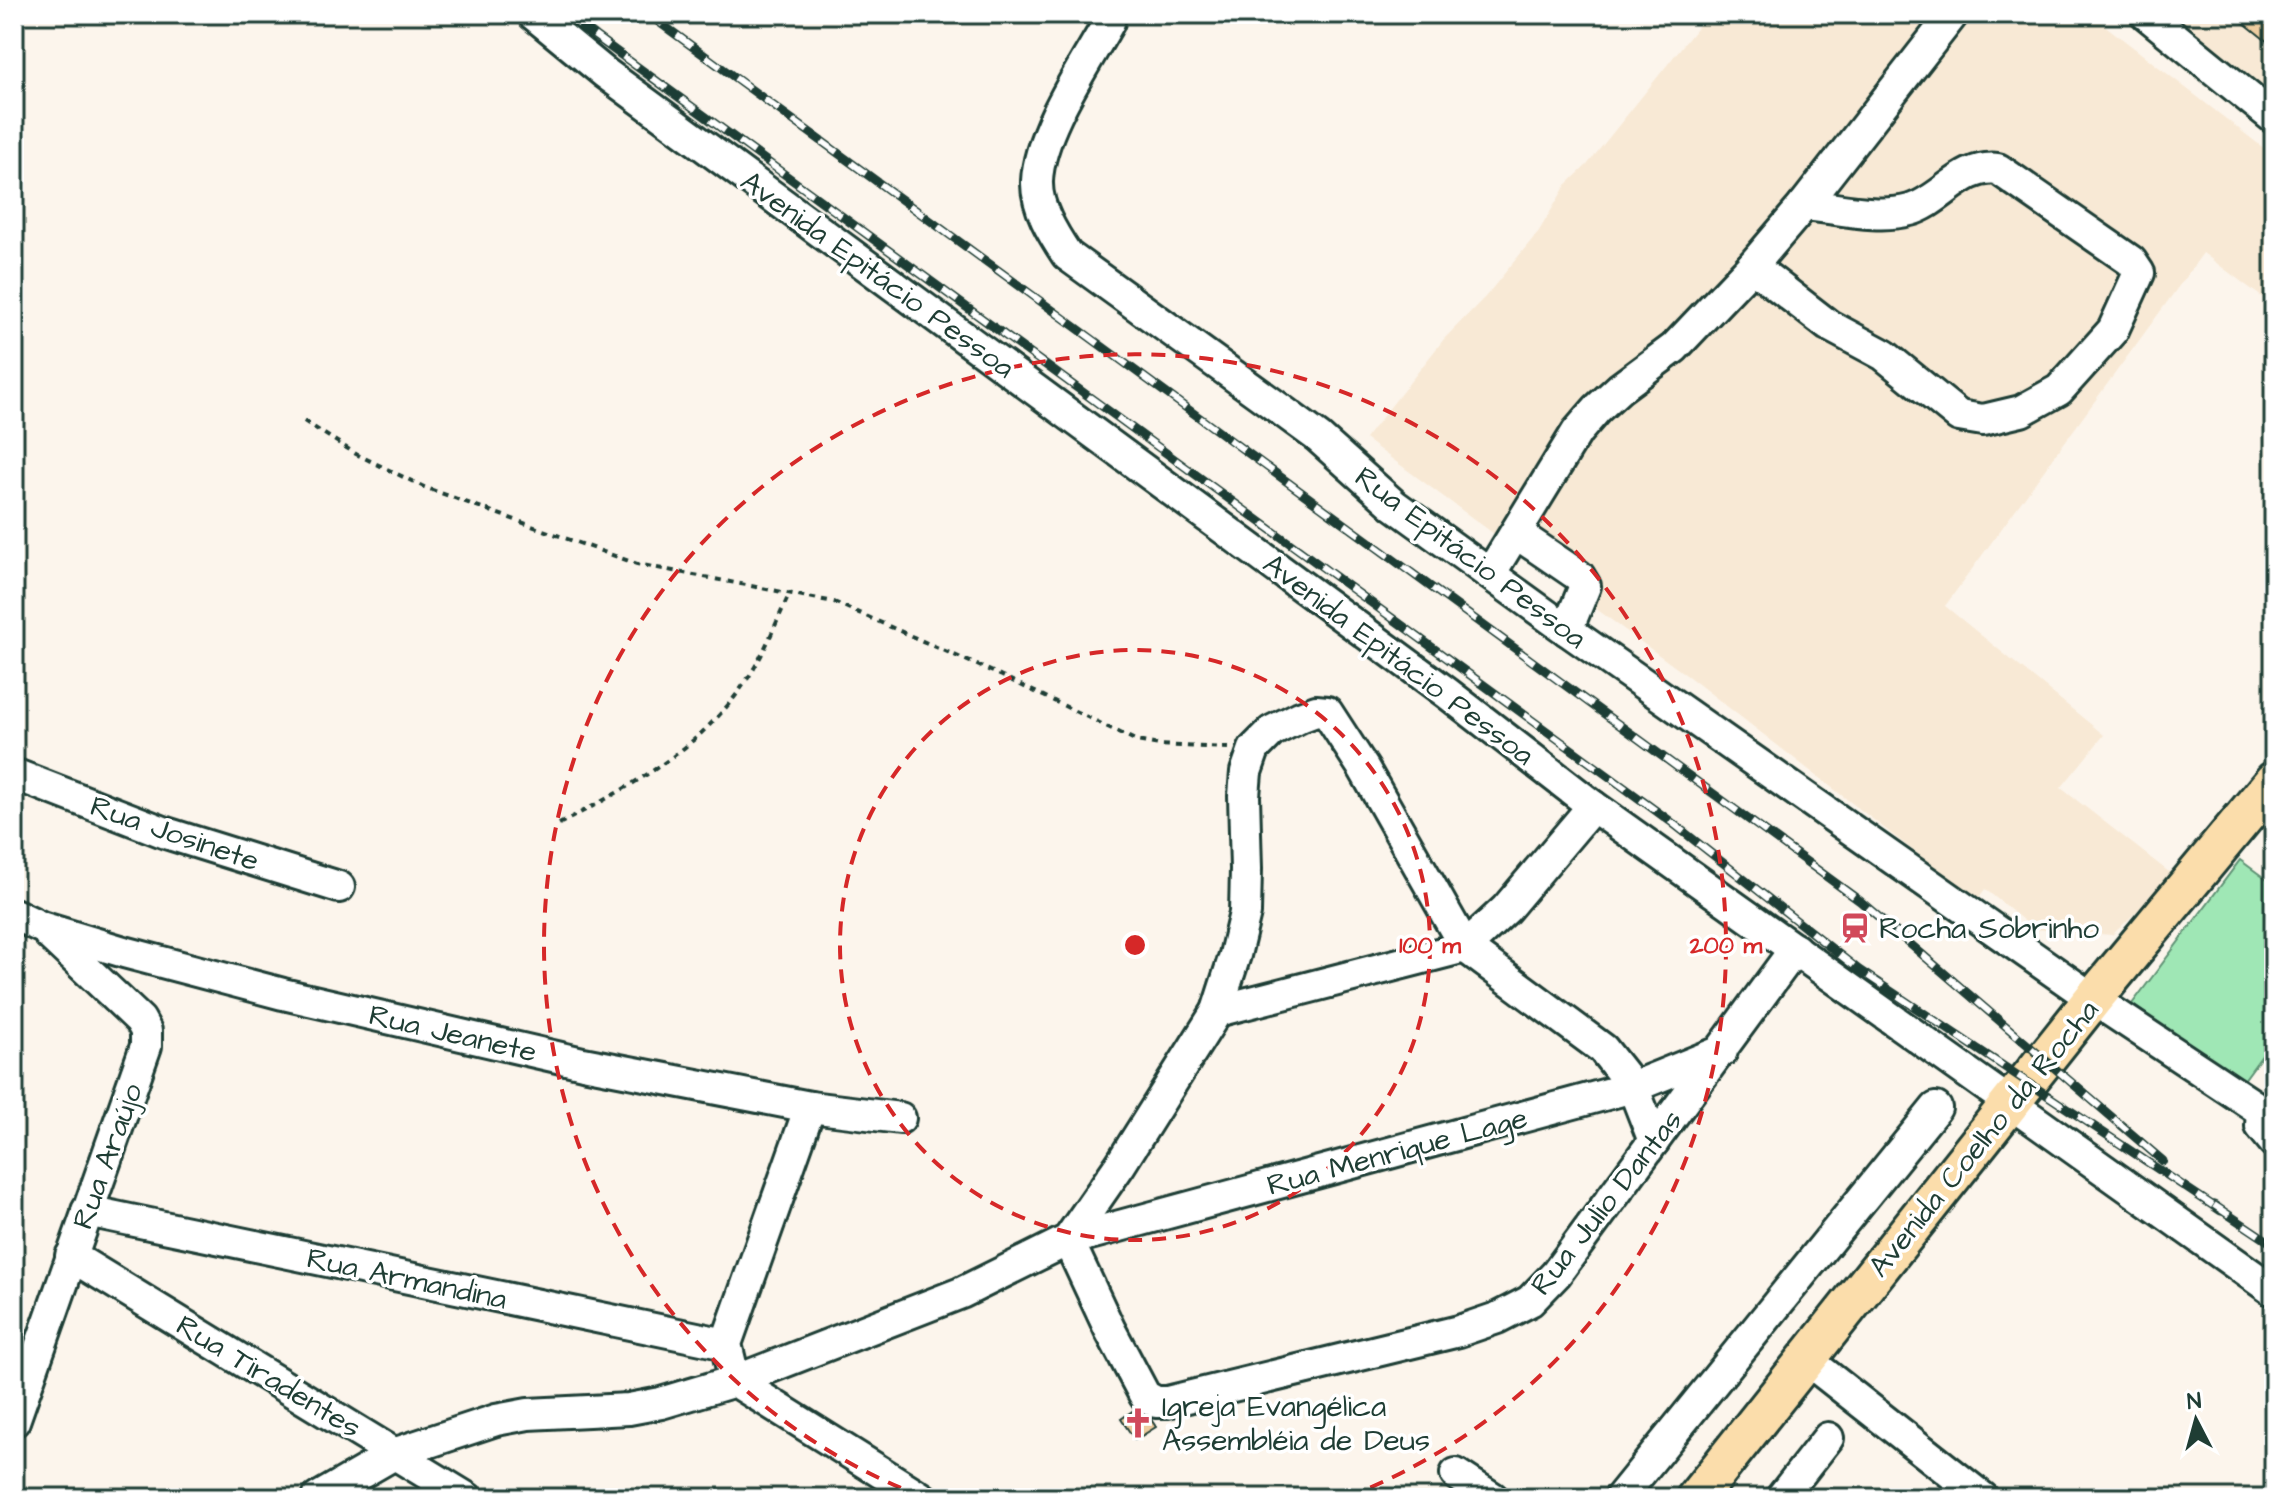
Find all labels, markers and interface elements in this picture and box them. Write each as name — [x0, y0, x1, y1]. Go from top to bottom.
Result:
street label: Avenida Epitácio Pessoa — [732, 161, 1023, 389]
street label: Rua Epitácio Pessoa — [1346, 457, 1595, 659]
street label: Avenida Epitácio Pessoa — [1254, 544, 1543, 776]
street label: Rua Josinete — [85, 785, 265, 882]
place label: Rocha Sobrinho — [1879, 908, 2099, 950]
station icon: Rocha Sobrinho — [1838, 911, 1872, 945]
text: 100 m — [1399, 929, 1461, 963]
text: 200 m — [1689, 929, 1762, 963]
centre of rings — [1121, 931, 1149, 959]
street label: Avenida Coelho da Rocha — [1859, 991, 2109, 1286]
street label: Rua Jeanete — [365, 994, 541, 1074]
street label: Rua Araújo — [62, 1077, 154, 1235]
street label: Rua Menrique Lage — [1263, 1097, 1532, 1208]
street label: Rua Julio Dantas — [1521, 1101, 1693, 1304]
street label: Rua Armandina — [303, 1237, 511, 1321]
street label: Rua Tiradentes — [168, 1305, 369, 1449]
north arrow — [2156, 1380, 2236, 1460]
text: N — [2186, 1385, 2203, 1418]
place label: Igreja Evangélica Assembléia de Deus — [1162, 1386, 1430, 1462]
church icon: Igreja Evangélica Assembléia de Deus — [1121, 1406, 1155, 1440]

